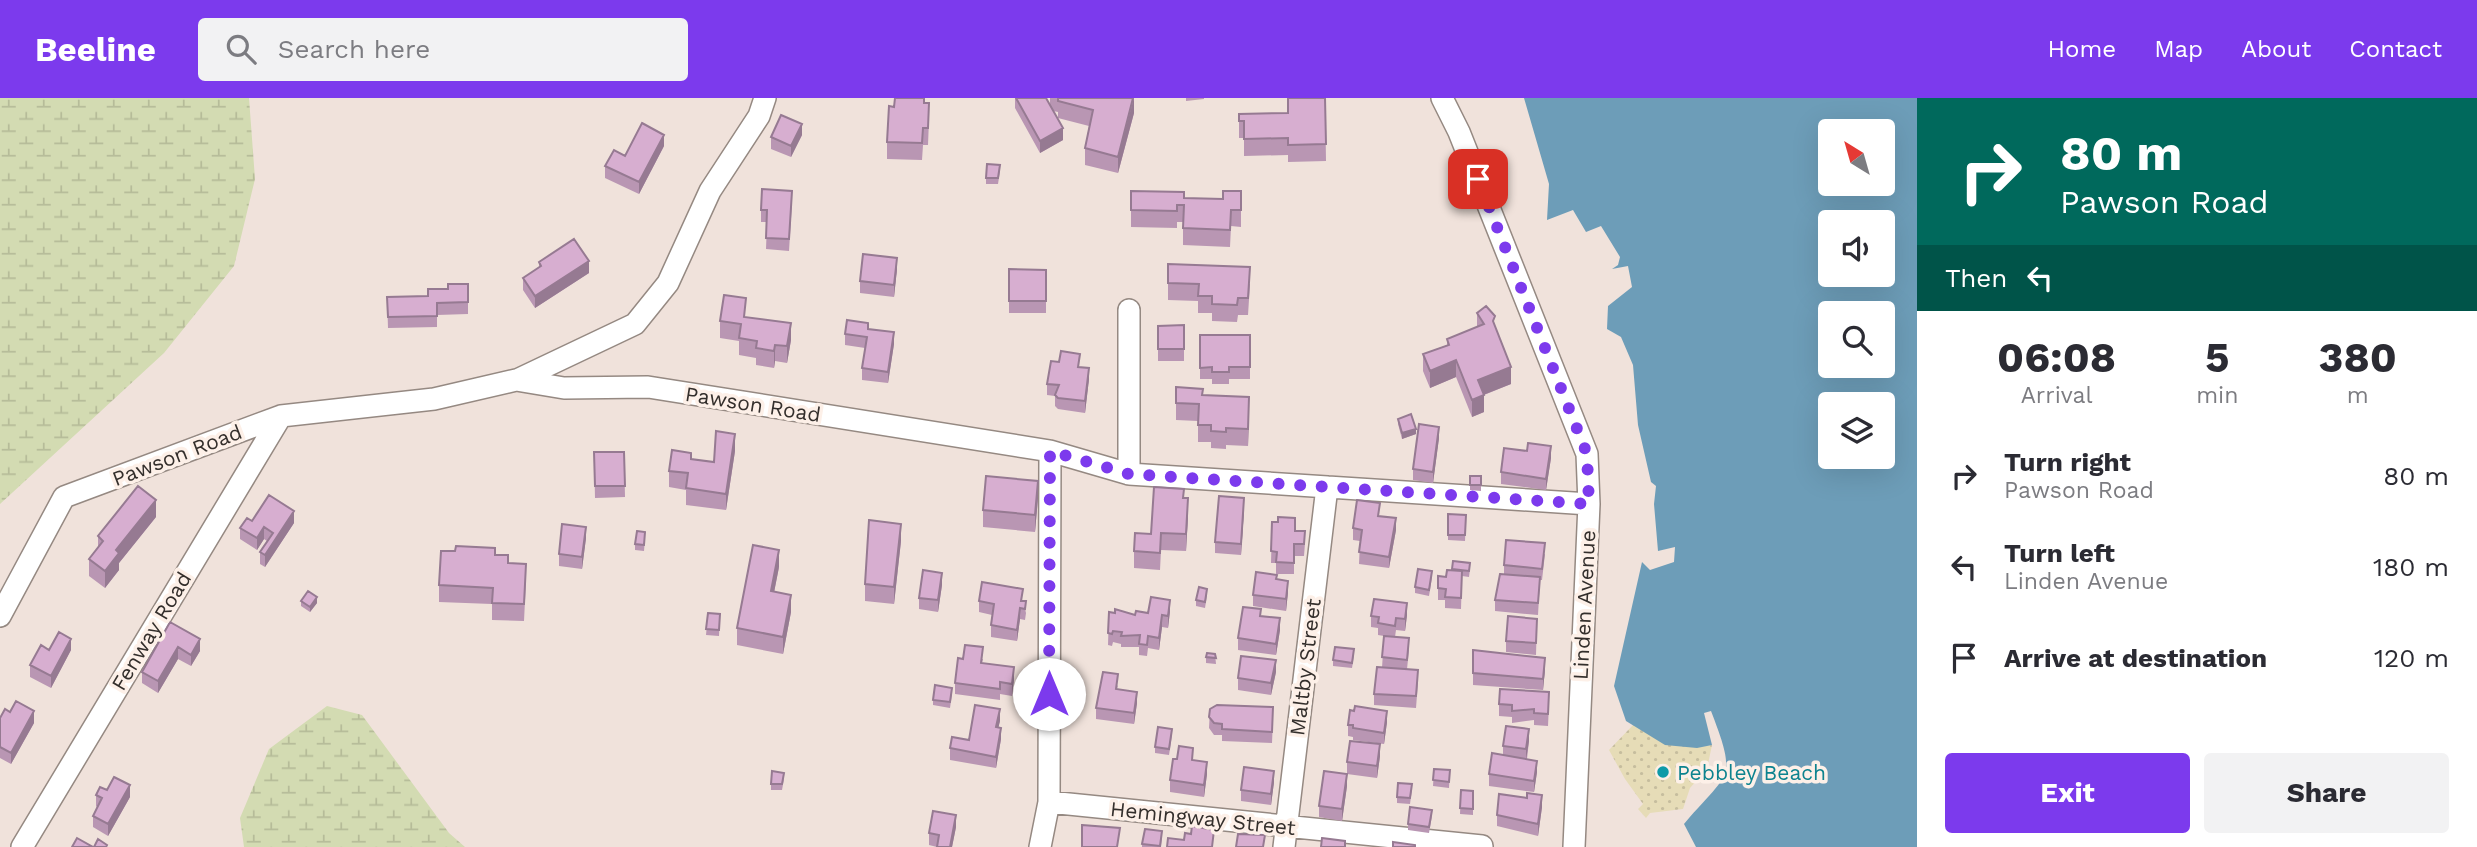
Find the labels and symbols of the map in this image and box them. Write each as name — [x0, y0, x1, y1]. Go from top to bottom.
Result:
north arrow — [1818, 119, 1895, 196]
pin — [1448, 149, 1508, 209]
street label: Pawson Road — [683, 381, 823, 427]
street label: Pawson Road — [109, 419, 245, 491]
street label: Linden Avenue — [1568, 529, 1600, 681]
street label: Fenway Road — [106, 567, 196, 695]
street label: Maltby Street — [1284, 597, 1326, 737]
position arrow — [1012, 657, 1086, 731]
place label: Pebbley Beach — [1677, 760, 1826, 785]
marker: Pebbley Beach — [1655, 764, 1671, 780]
street label: Hemingway Street — [1109, 796, 1297, 840]

